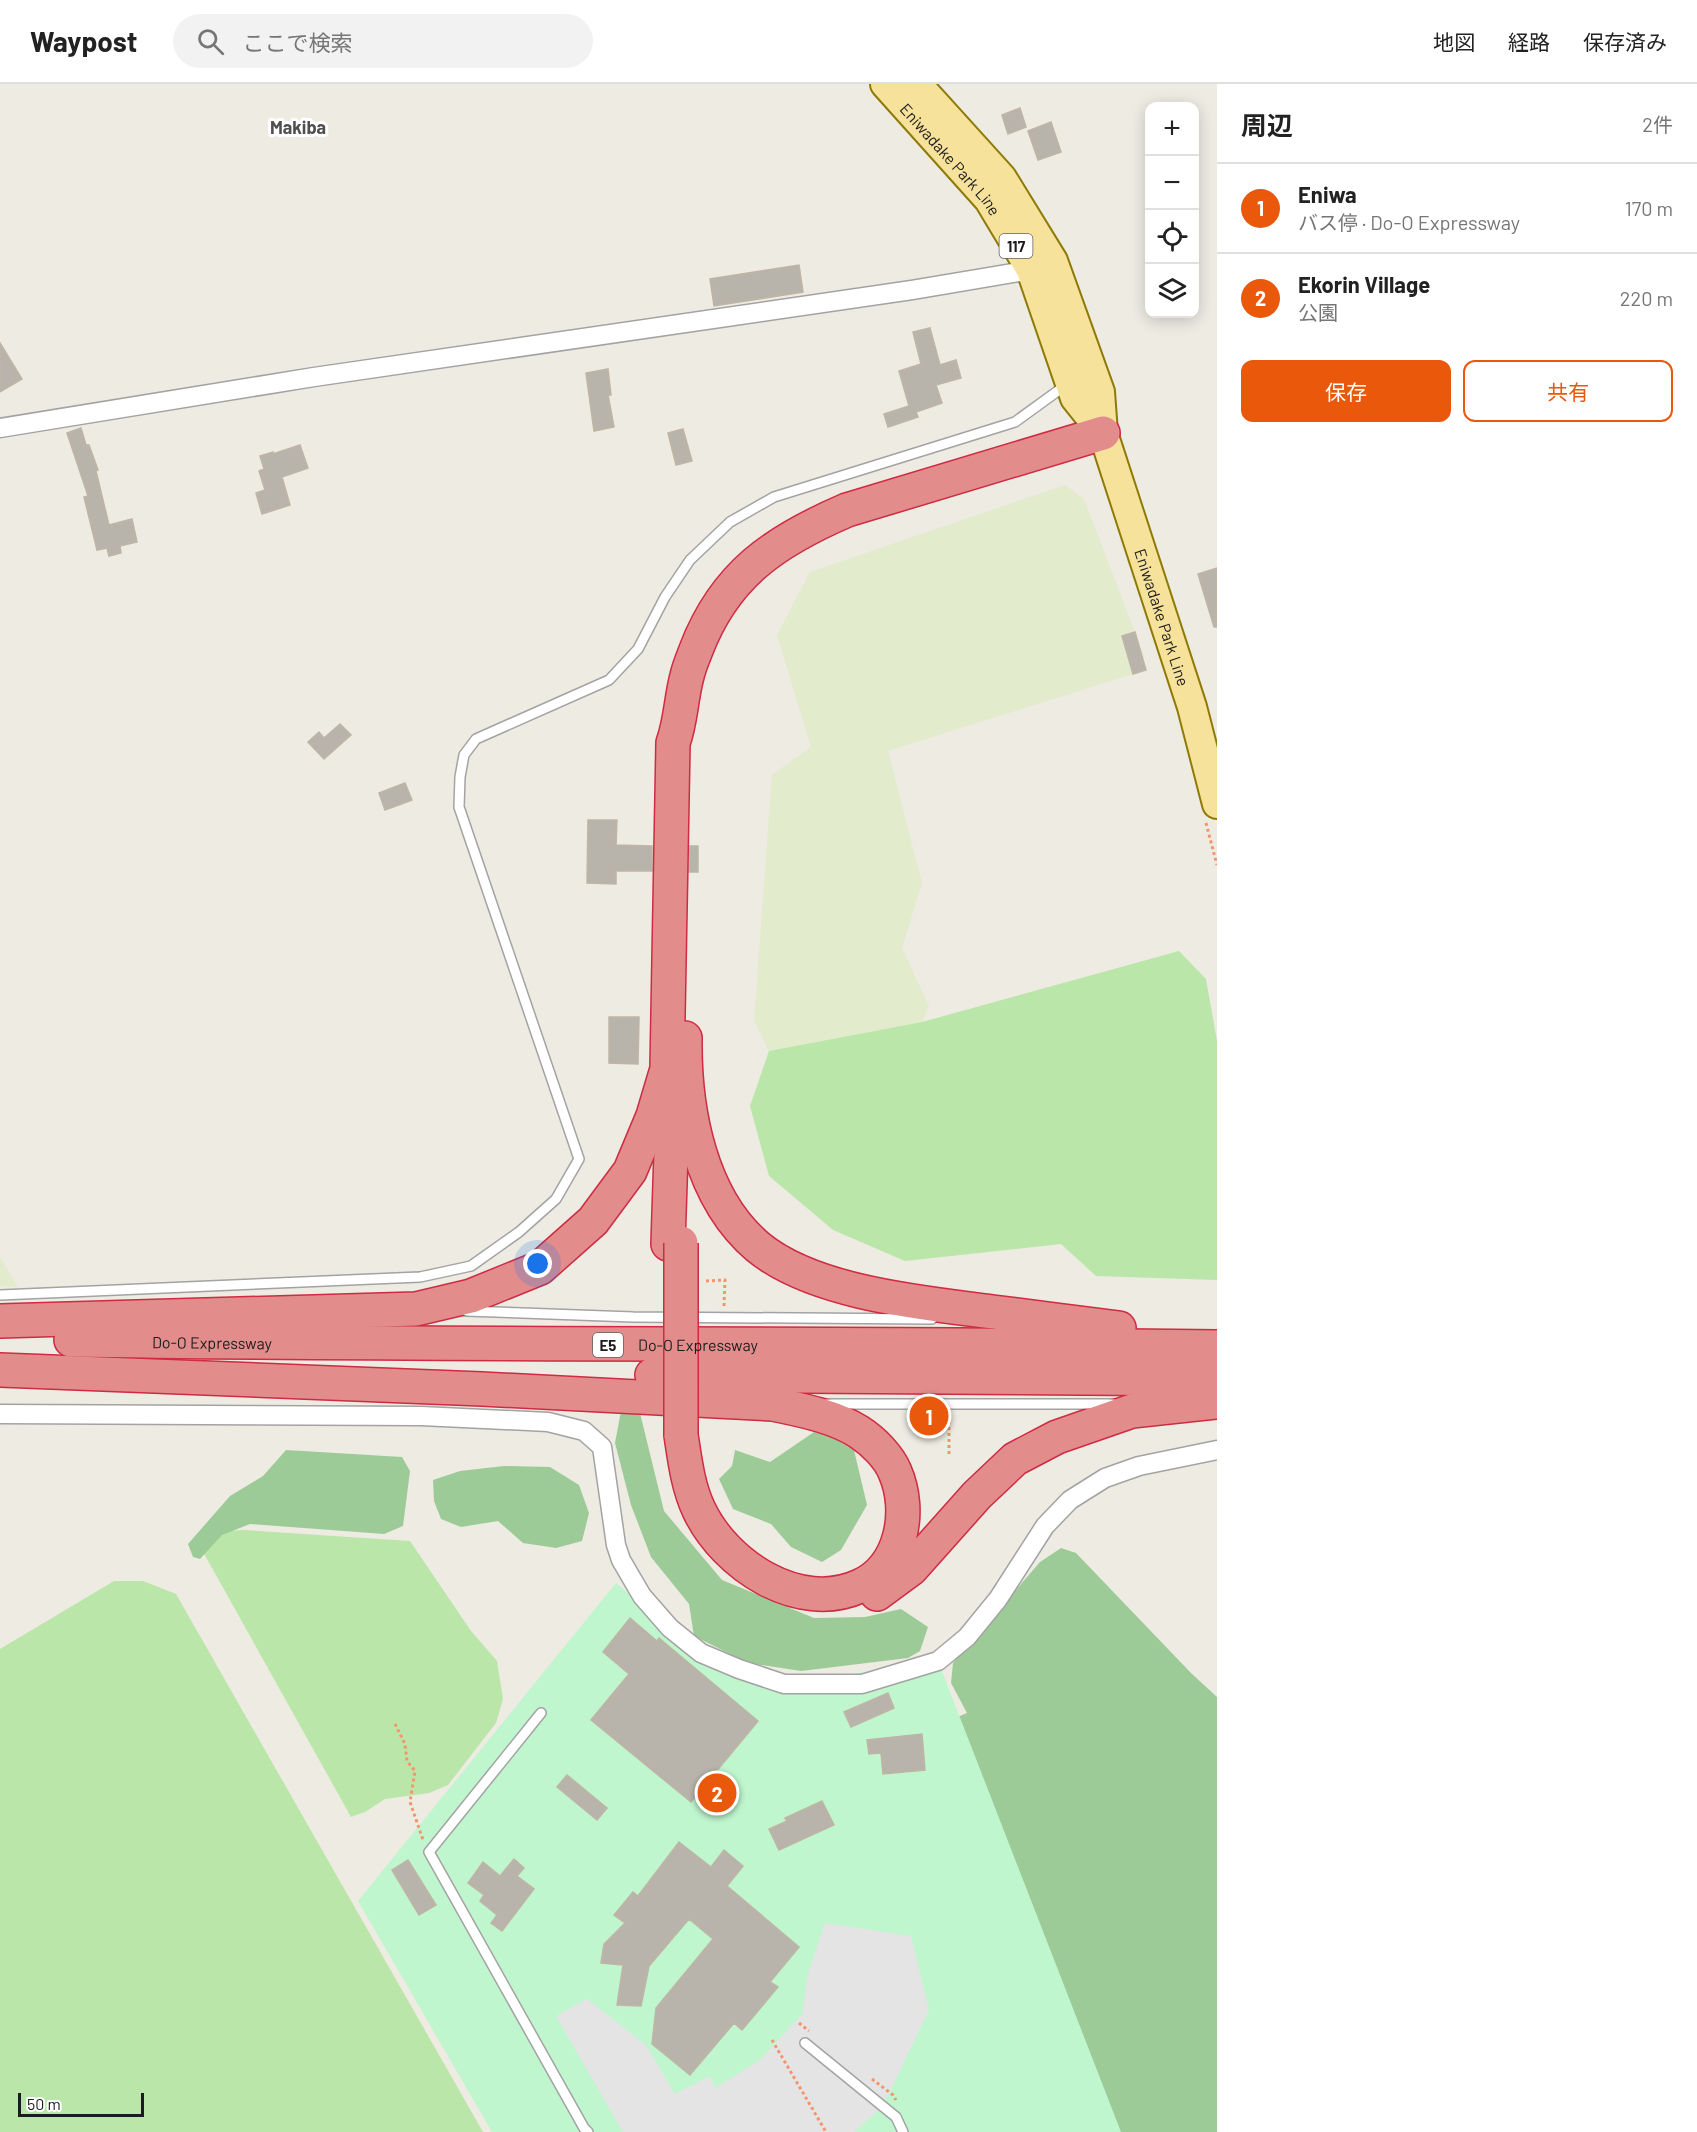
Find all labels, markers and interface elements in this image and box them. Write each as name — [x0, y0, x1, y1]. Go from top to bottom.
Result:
search box — [173, 14, 593, 68]
text: Waypost — [30, 24, 137, 58]
icon: search — [194, 25, 227, 58]
text: ここで検索 — [242, 29, 352, 55]
text: 地図 — [1433, 29, 1475, 54]
text: 経路 — [1508, 29, 1550, 54]
text: 保存済み — [1583, 29, 1667, 54]
street label: Eniwadake Park Line — [897, 99, 1005, 218]
map controls — [1145, 102, 1199, 318]
button: + — [1145, 102, 1199, 156]
text: 周辺 — [1241, 109, 1293, 140]
text: 2件 — [1642, 112, 1673, 136]
district label: Makiba — [270, 116, 326, 138]
button: − — [1145, 156, 1199, 210]
text: Eniwa — [1298, 181, 1357, 207]
text: 1 — [1257, 196, 1264, 220]
text: 170 m — [1625, 196, 1673, 220]
button: locate — [1145, 210, 1199, 264]
text: バス停 · Do-O Expressway — [1298, 210, 1520, 234]
road number: 117 — [1000, 234, 1032, 258]
button: layers — [1145, 264, 1199, 318]
text: Ekorin Village — [1298, 271, 1430, 297]
text: 2 — [1255, 286, 1266, 310]
text: 220 m — [1620, 286, 1673, 310]
text: 公園 — [1298, 300, 1338, 324]
button: 保存 — [1241, 360, 1451, 422]
button: 共有 — [1463, 360, 1673, 422]
street label: Eniwadake Park Line — [1132, 546, 1194, 688]
your location — [523, 1249, 552, 1278]
street label: Do-O Expressway — [152, 1332, 273, 1352]
road number: E5 — [593, 1333, 623, 1357]
street label: Do-O Expressway — [638, 1334, 759, 1354]
pin: 1 — [910, 1394, 948, 1438]
pin: 2 — [698, 1770, 736, 1816]
scale bar — [18, 2090, 144, 2118]
text: 50 m — [27, 2094, 61, 2113]

